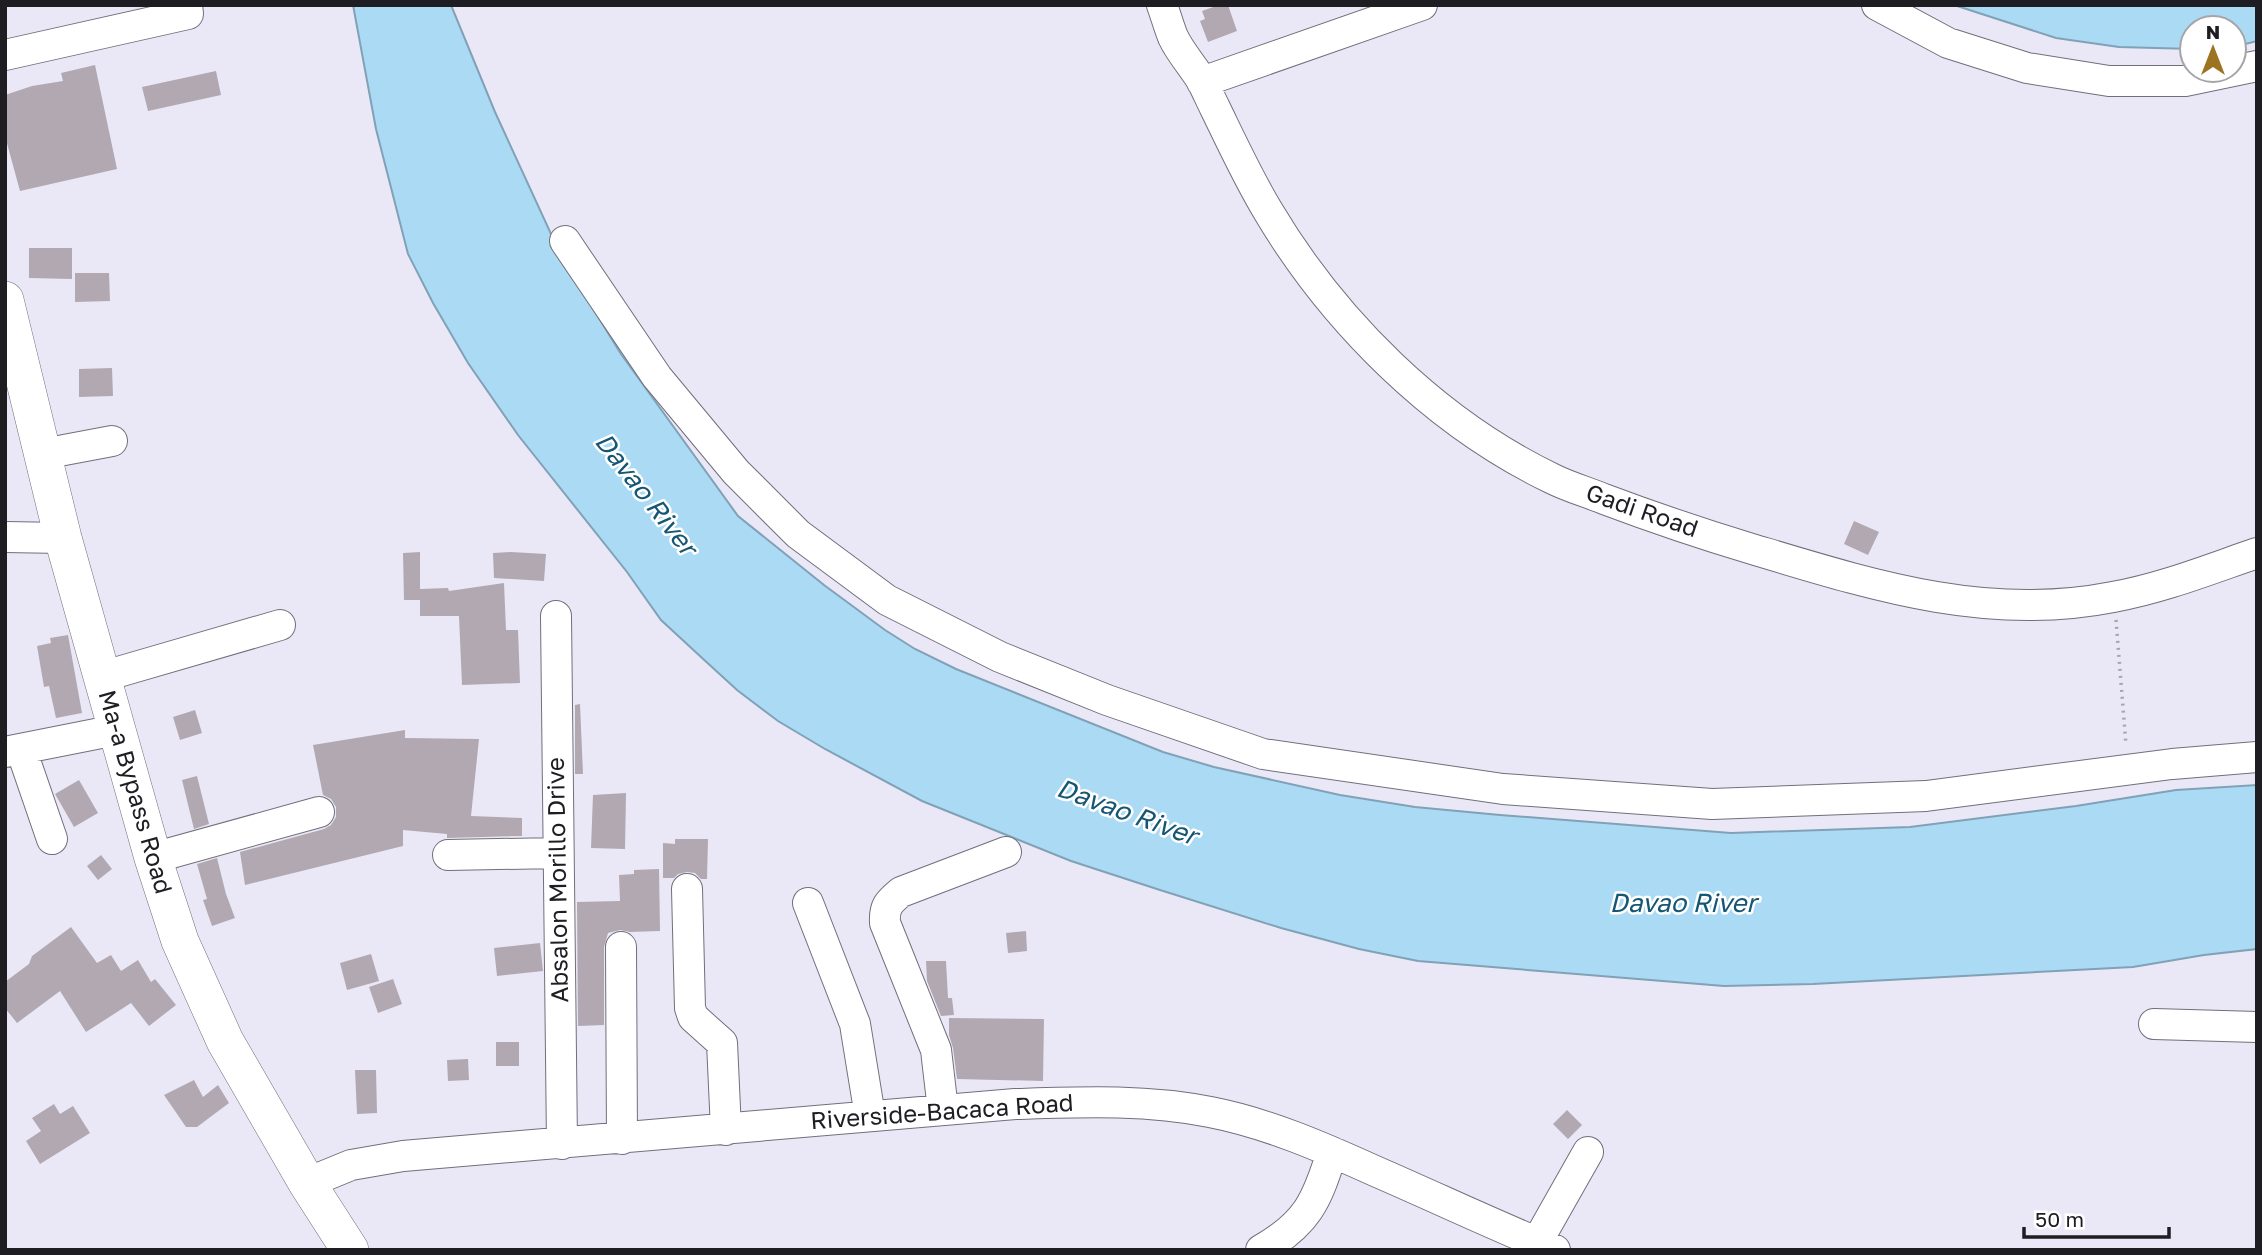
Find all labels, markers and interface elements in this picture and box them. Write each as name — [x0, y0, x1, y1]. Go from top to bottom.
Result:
north arrow — [2178, 14, 2248, 84]
text: N — [2206, 20, 2220, 43]
water label: Davao River — [589, 426, 706, 564]
street label: Gadi Road — [1583, 477, 1702, 542]
street label: Ma-a Bypass Road — [93, 686, 179, 897]
street label: Absalon Morillo Drive — [540, 757, 573, 1003]
water label: Davao River — [1053, 772, 1205, 853]
water label: Davao River — [1610, 887, 1760, 918]
street label: Riverside-Bacaca Road — [809, 1087, 1074, 1134]
scale bar — [2024, 1196, 2169, 1240]
text: 50 m — [2035, 1206, 2084, 1232]

